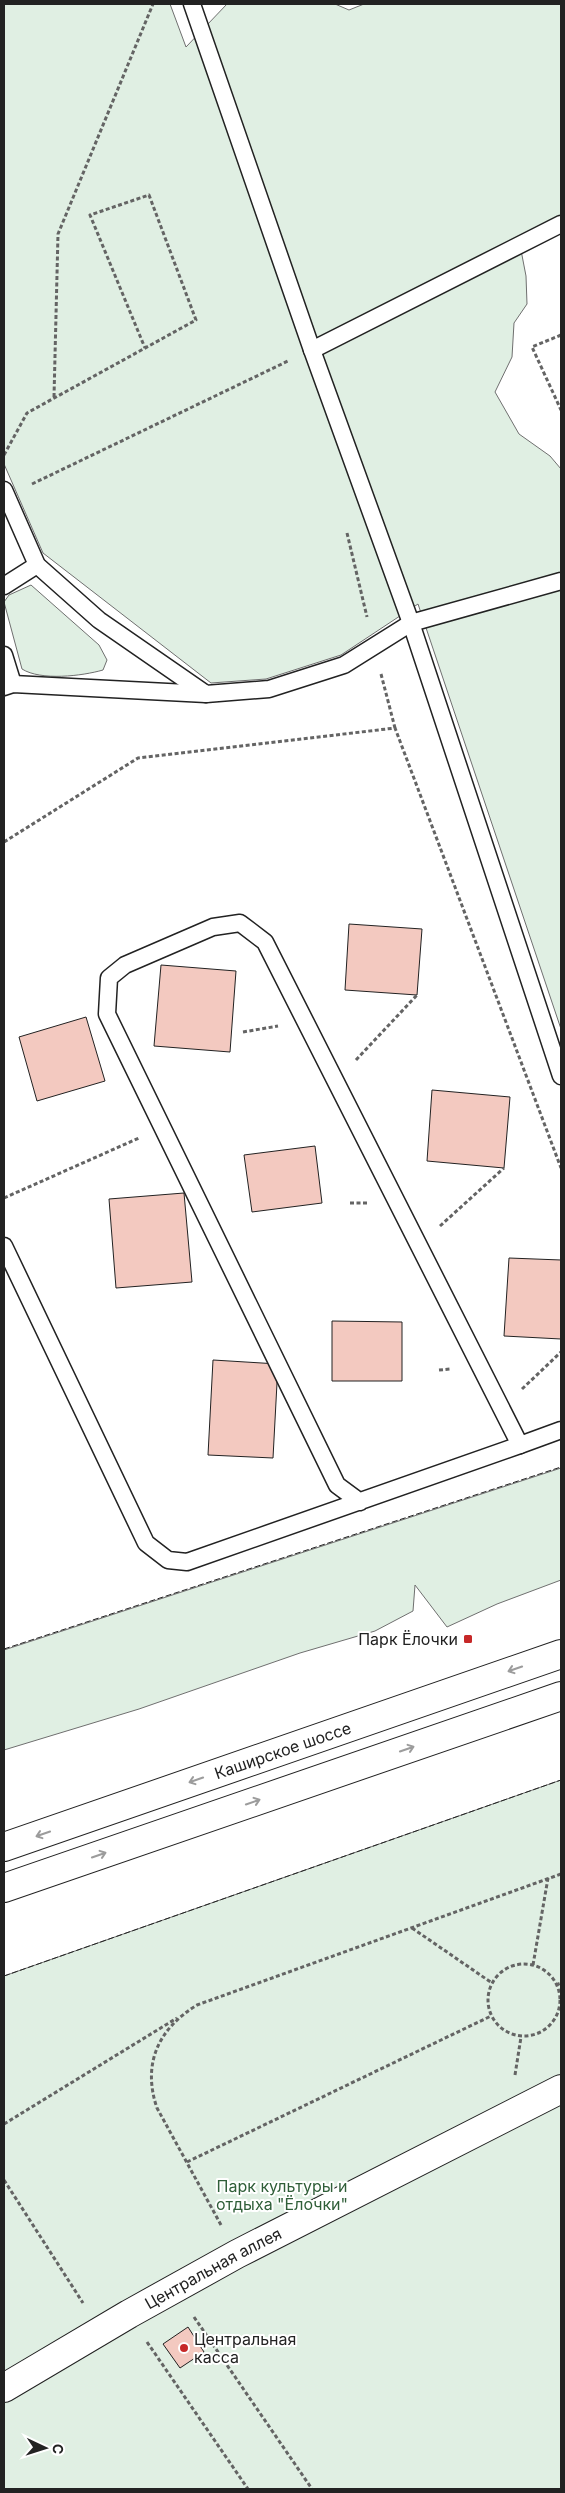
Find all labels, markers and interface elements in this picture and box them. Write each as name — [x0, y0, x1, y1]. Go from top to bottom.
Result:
place label: Парк Ёлочки — [358, 1629, 458, 1649]
marker: Парк Ёлочки — [462, 1633, 474, 1645]
one-way arrow — [507, 1665, 523, 1675]
street label: Каширское шоссе — [212, 1717, 354, 1783]
one-way arrow — [398, 1744, 414, 1753]
one-way arrow — [189, 1776, 205, 1785]
one-way arrow — [245, 1797, 260, 1806]
one-way arrow — [35, 1829, 51, 1839]
one-way arrow — [91, 1850, 107, 1859]
park label: Парк культуры и отдыха "Ёлочки" — [216, 2176, 348, 2214]
street label: Центральная аллея — [141, 2223, 285, 2313]
place label: Центральная касса — [194, 2329, 296, 2367]
marker: Центральная касса — [178, 2342, 190, 2354]
north arrow — [20, 2423, 70, 2473]
text: С — [50, 2443, 67, 2455]

